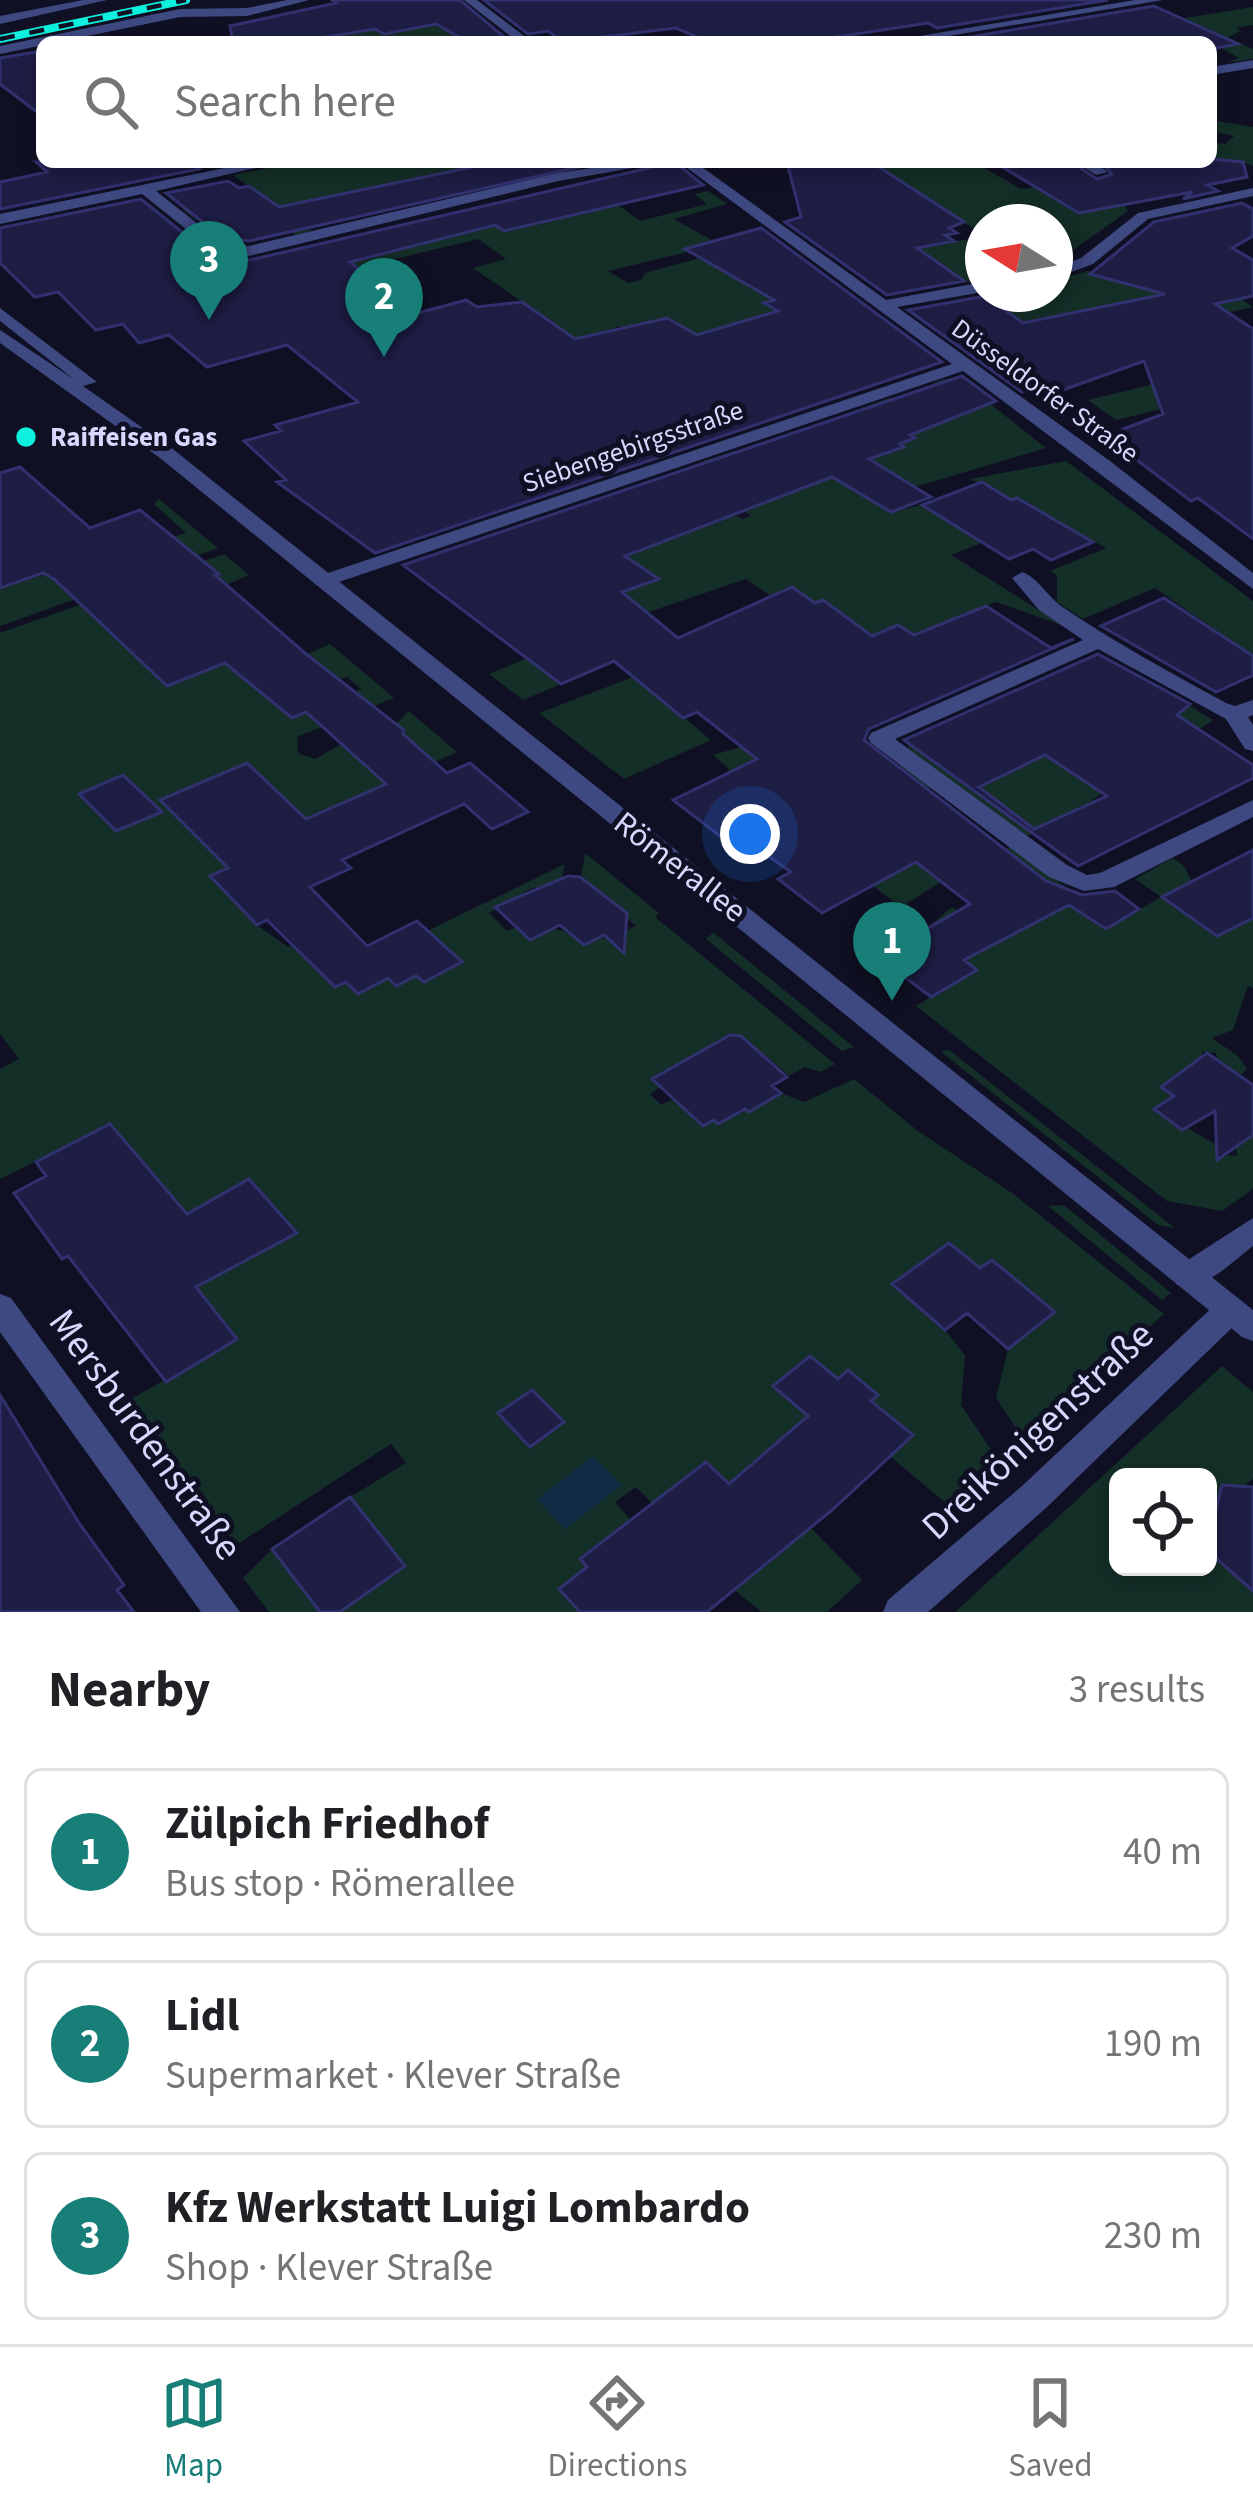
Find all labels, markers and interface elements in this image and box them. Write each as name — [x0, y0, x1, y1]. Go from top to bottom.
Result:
search box — [36, 36, 1217, 168]
icon: search — [78, 69, 144, 135]
text: Search here — [174, 70, 396, 134]
north arrow — [965, 204, 1073, 312]
pin: 3 — [170, 221, 248, 320]
pin: 2 — [345, 258, 423, 357]
street label: Düsseldorfer Straße — [943, 310, 1147, 472]
street label: Siebengebirgsstraße — [517, 391, 749, 503]
place label: Raiffeisen Gas — [50, 418, 217, 457]
marker: Raiffeisen Gas — [13, 424, 39, 450]
street label: Römerallee — [604, 800, 756, 934]
your location — [720, 804, 780, 864]
pin: 1 — [853, 902, 931, 1001]
street label: Mersburdenstraße — [35, 1298, 255, 1572]
street label: Dreikönigenstraße — [909, 1308, 1167, 1554]
map controls — [1109, 1468, 1217, 1576]
button: locate — [1109, 1468, 1217, 1576]
text: Nearby — [48, 1654, 210, 1726]
text: 3 results — [1069, 1662, 1205, 1718]
text: Zülpich Friedhof — [165, 1792, 489, 1856]
text: 1 — [80, 1824, 100, 1880]
text: 40 m — [1123, 1824, 1202, 1880]
text: Bus stop · Römerallee — [165, 1856, 515, 1912]
text: Lidl — [165, 1984, 239, 2048]
text: 2 — [80, 2016, 100, 2072]
text: 190 m — [1104, 2016, 1202, 2072]
text: Supermarket · Klever Straße — [165, 2048, 621, 2104]
text: Kfz Werkstatt Luigi Lombardo — [165, 2176, 750, 2240]
text: 3 — [80, 2208, 100, 2264]
text: 230 m — [1104, 2208, 1202, 2264]
text: Shop · Klever Straße — [165, 2240, 493, 2296]
tab: Map — [161, 2370, 227, 2489]
tab: Directions — [548, 2370, 687, 2489]
tab: Saved — [1008, 2370, 1092, 2489]

